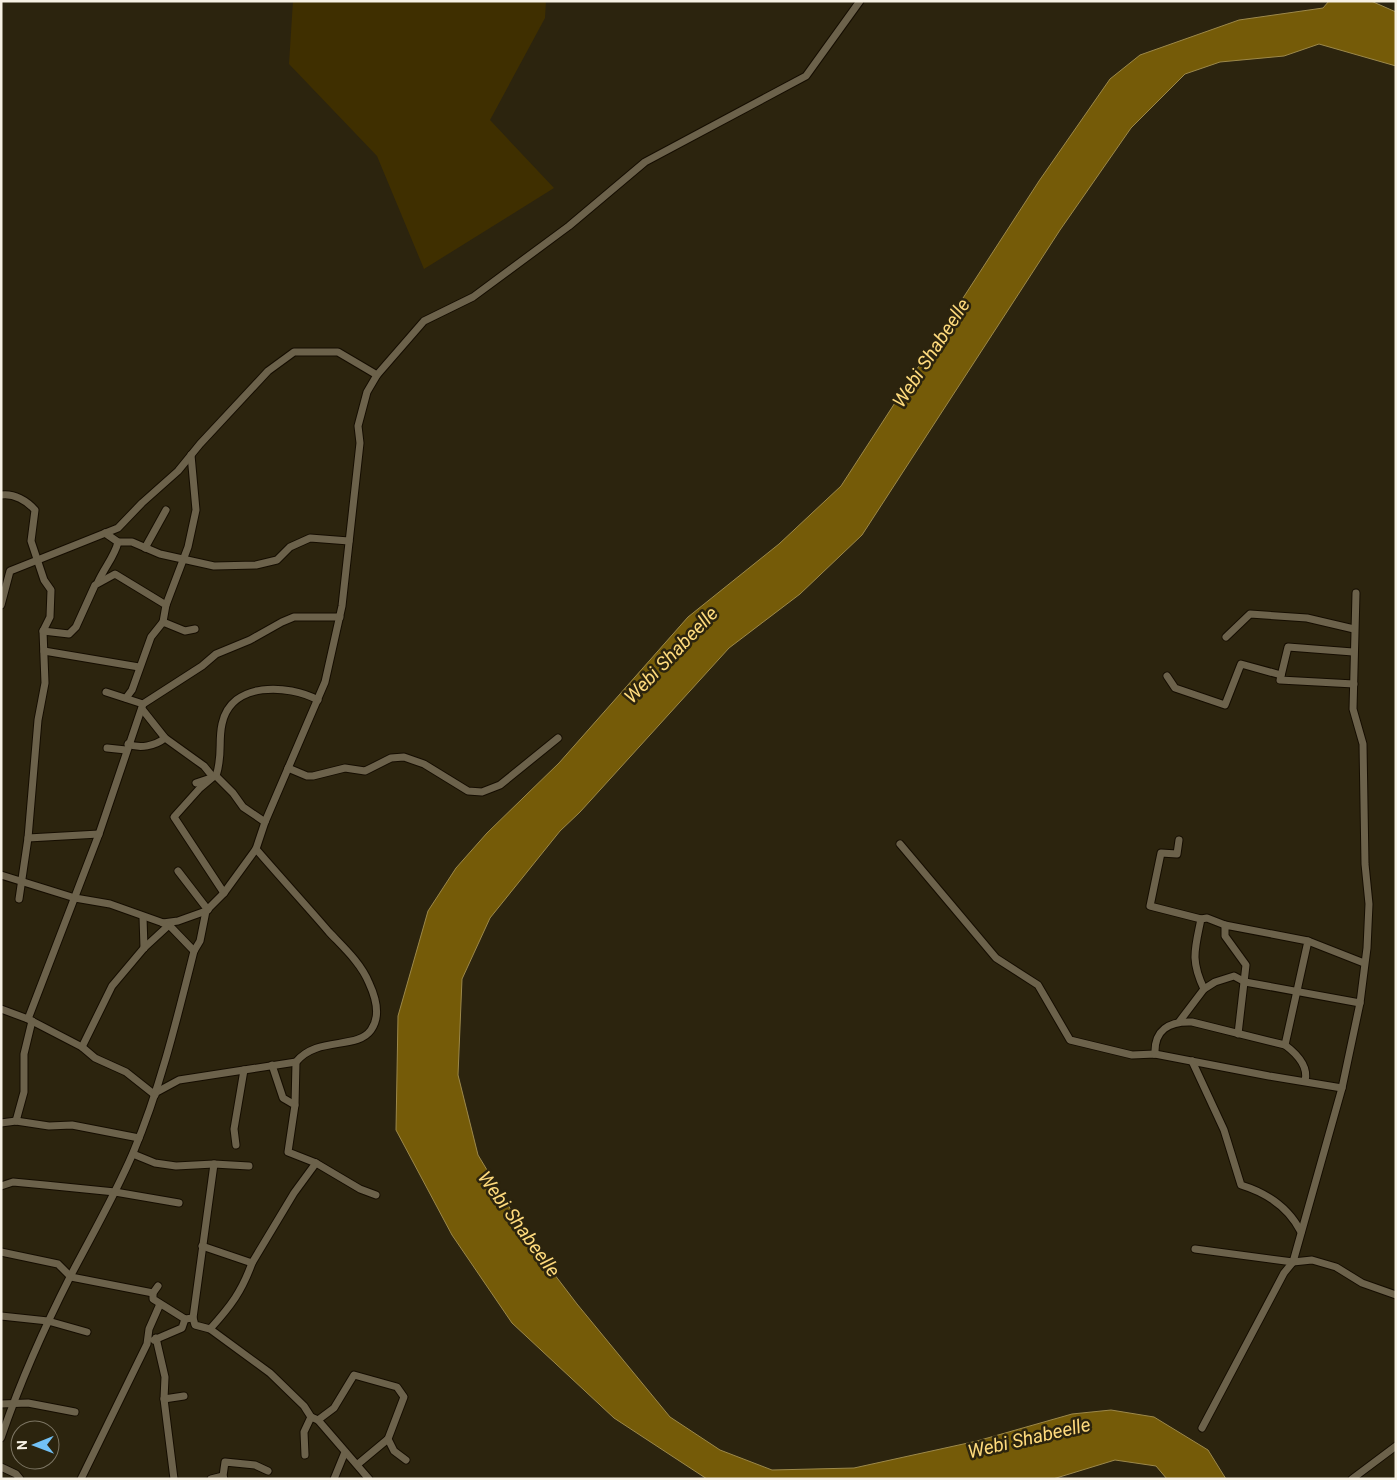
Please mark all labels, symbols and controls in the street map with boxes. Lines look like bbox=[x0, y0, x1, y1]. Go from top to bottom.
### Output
water label: Webi Shabeelle bbox=[887, 294, 975, 412]
water label: Webi Shabeelle bbox=[619, 602, 723, 708]
water label: Webi Shabeelle bbox=[473, 1167, 565, 1282]
water label: Webi Shabeelle bbox=[965, 1413, 1093, 1463]
north arrow bbox=[10, 1420, 60, 1470]
text: N bbox=[14, 1440, 30, 1450]

